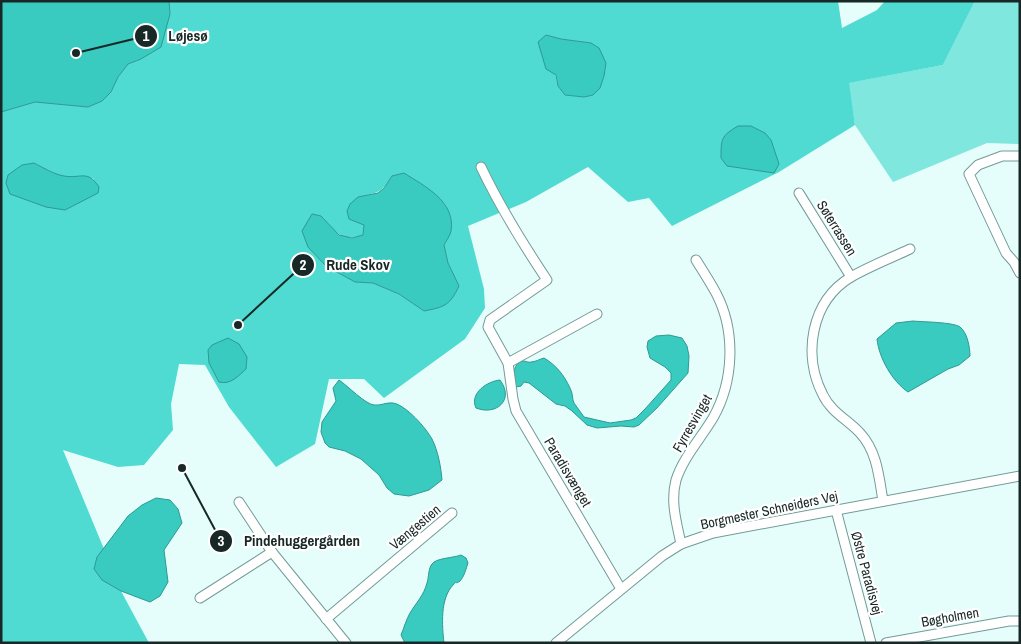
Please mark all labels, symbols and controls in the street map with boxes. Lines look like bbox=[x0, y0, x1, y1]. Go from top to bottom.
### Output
callout: Løjesø bbox=[133, 21, 218, 51]
text: 1 bbox=[143, 25, 150, 46]
text: Løjesø bbox=[168, 25, 208, 46]
street label: Søterrassen bbox=[813, 197, 861, 259]
callout: Rude Skov bbox=[291, 250, 399, 280]
text: 2 bbox=[300, 254, 307, 275]
text: Rude Skov bbox=[326, 254, 390, 275]
street label: Fyrresvinget bbox=[668, 391, 716, 455]
street label: Paradisvænget bbox=[540, 434, 596, 510]
street label: Borgmester Schneiders Vej bbox=[699, 487, 839, 533]
street label: Vængestien bbox=[386, 500, 444, 554]
callout: Pindehuggergården bbox=[208, 526, 370, 556]
street label: Østre Paradisvej bbox=[847, 529, 887, 617]
text: 3 bbox=[218, 530, 225, 551]
text: Pindehuggergården bbox=[244, 530, 360, 551]
street label: Bøgholmen bbox=[920, 603, 980, 631]

